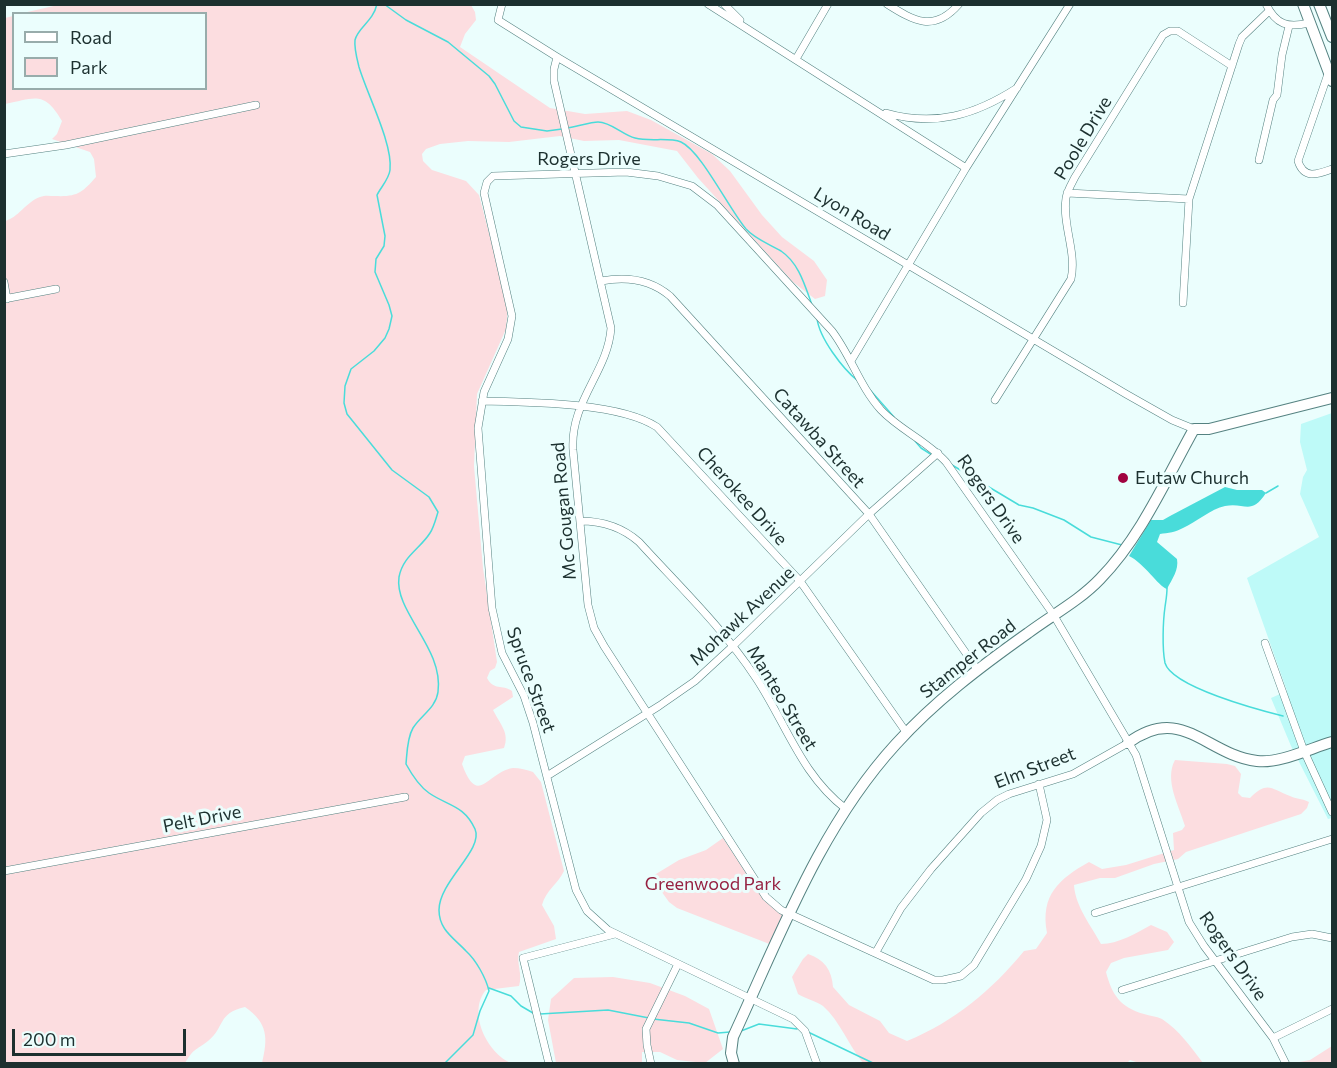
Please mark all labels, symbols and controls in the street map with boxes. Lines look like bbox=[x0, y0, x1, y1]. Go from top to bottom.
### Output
legend bbox=[12, 12, 207, 90]
text: Road bbox=[70, 26, 112, 48]
text: Park bbox=[70, 56, 108, 78]
street label: Poole Drive bbox=[1050, 92, 1116, 184]
street label: Rogers Drive bbox=[537, 148, 641, 170]
street label: Lyon Road bbox=[810, 183, 894, 245]
street label: Catawba Street bbox=[768, 384, 870, 492]
street label: Mc Gougan Road bbox=[547, 441, 581, 581]
street label: Cherokee Drive bbox=[692, 442, 792, 550]
street label: Rogers Drive bbox=[953, 450, 1029, 548]
place label: Eutaw Church bbox=[1135, 467, 1249, 489]
marker: Eutaw Church bbox=[1116, 471, 1130, 485]
street label: Mohawk Avenue bbox=[685, 562, 799, 670]
street label: Stamper Road bbox=[916, 615, 1020, 703]
street label: Spruce Street bbox=[502, 624, 560, 736]
street label: Manteo Street bbox=[742, 642, 822, 754]
street label: Elm Street bbox=[991, 743, 1079, 793]
street label: Pelt Drive bbox=[161, 801, 243, 837]
park label: Greenwood Park bbox=[645, 873, 781, 895]
street label: Rogers Drive bbox=[1195, 907, 1271, 1005]
scale bar bbox=[15, 1017, 189, 1055]
text: 200 m bbox=[23, 1028, 76, 1050]

